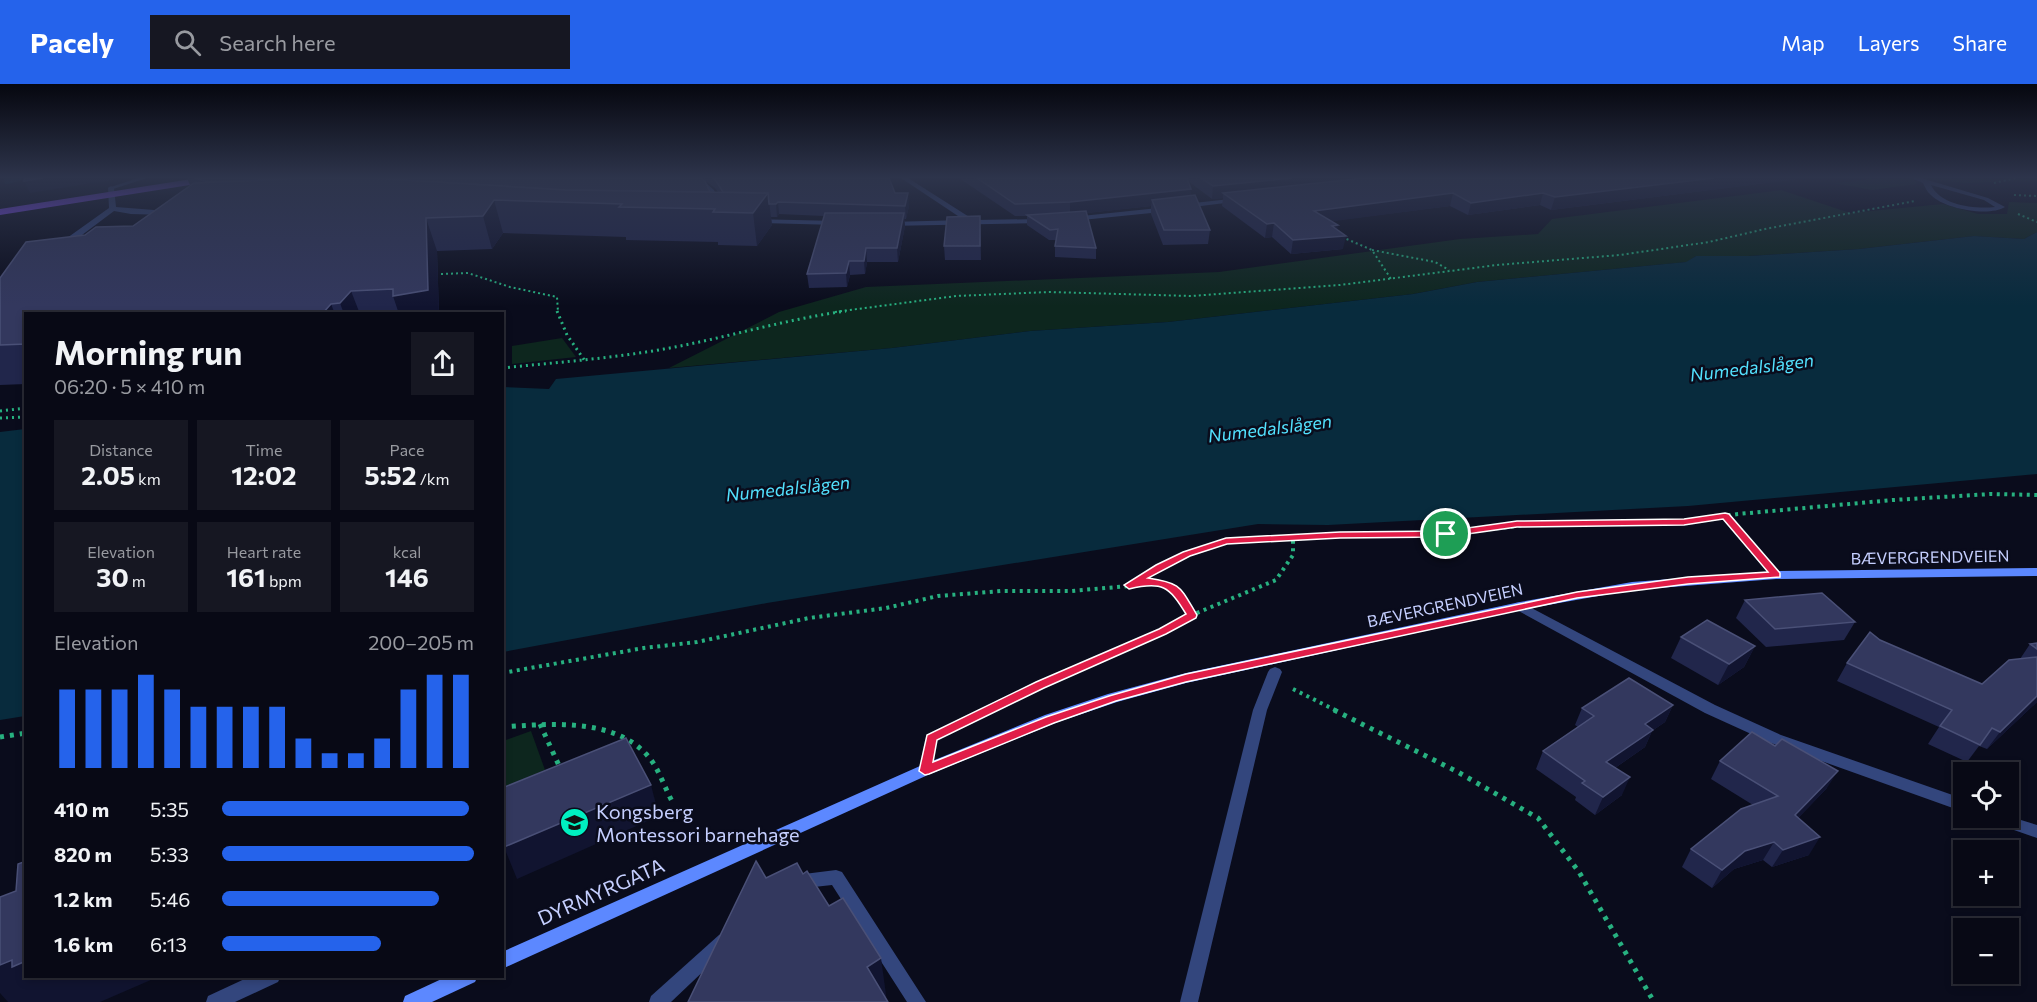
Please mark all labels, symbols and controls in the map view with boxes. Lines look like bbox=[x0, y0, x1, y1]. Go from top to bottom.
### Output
search box bbox=[150, 15, 570, 69]
text: Pacely bbox=[30, 25, 114, 59]
icon: search bbox=[171, 26, 204, 59]
text: Search here bbox=[219, 29, 336, 56]
text: Map bbox=[1781, 30, 1825, 55]
text: Layers bbox=[1858, 30, 1920, 55]
text: Share bbox=[1953, 30, 2007, 55]
text: Morning run bbox=[54, 331, 242, 372]
button: share bbox=[411, 332, 474, 395]
water label: Numedalslågen bbox=[1689, 348, 1815, 386]
text: 06:20 · 5 × 410 m bbox=[54, 374, 205, 398]
water label: Numedalslågen bbox=[1207, 409, 1333, 447]
text: Distance bbox=[89, 440, 153, 459]
text: Time bbox=[246, 440, 282, 459]
text: Pace bbox=[390, 440, 424, 459]
text: 2.05 bbox=[81, 459, 135, 490]
text: 12:02 bbox=[231, 459, 297, 490]
text: 5:52 bbox=[365, 459, 417, 490]
text: km bbox=[135, 469, 161, 488]
text: /km bbox=[417, 469, 449, 488]
water label: Numedalslågen bbox=[725, 471, 851, 505]
pin bbox=[1420, 508, 1471, 559]
icon: arrive bbox=[1429, 517, 1462, 550]
text: Elevation bbox=[87, 542, 155, 561]
text: Heart rate bbox=[227, 542, 301, 561]
text: kcal bbox=[393, 542, 421, 561]
street label: BÆVERGRENDVEIEN bbox=[1850, 546, 2010, 567]
text: 30 bbox=[96, 561, 129, 592]
text: 161 bbox=[226, 561, 266, 592]
text: 146 bbox=[385, 561, 429, 592]
text: m bbox=[129, 571, 146, 590]
text: bpm bbox=[266, 571, 302, 590]
street label: BÆVERGRENDVEIEN bbox=[1365, 579, 1525, 630]
text: Elevation bbox=[54, 630, 139, 654]
text: 200–205 m bbox=[368, 630, 474, 654]
map controls bbox=[1953, 762, 2019, 984]
button: locate bbox=[1953, 762, 2019, 828]
text: 410 m bbox=[54, 797, 109, 821]
text: 5:35 bbox=[150, 797, 189, 821]
place label: Kongsberg Montessori barnehage bbox=[596, 799, 800, 846]
school or university icon: Kongsberg Montessori barnehage bbox=[559, 807, 591, 839]
button: + bbox=[1953, 840, 2019, 906]
text: 820 m bbox=[54, 842, 112, 866]
text: 5:33 bbox=[150, 842, 189, 866]
street label: DYRMYRGATA bbox=[534, 852, 668, 930]
text: 1.2 km bbox=[54, 887, 112, 911]
text: 5:46 bbox=[150, 887, 190, 911]
button: − bbox=[1953, 918, 2019, 984]
text: 1.6 km bbox=[54, 932, 113, 956]
text: 6:13 bbox=[150, 932, 187, 956]

